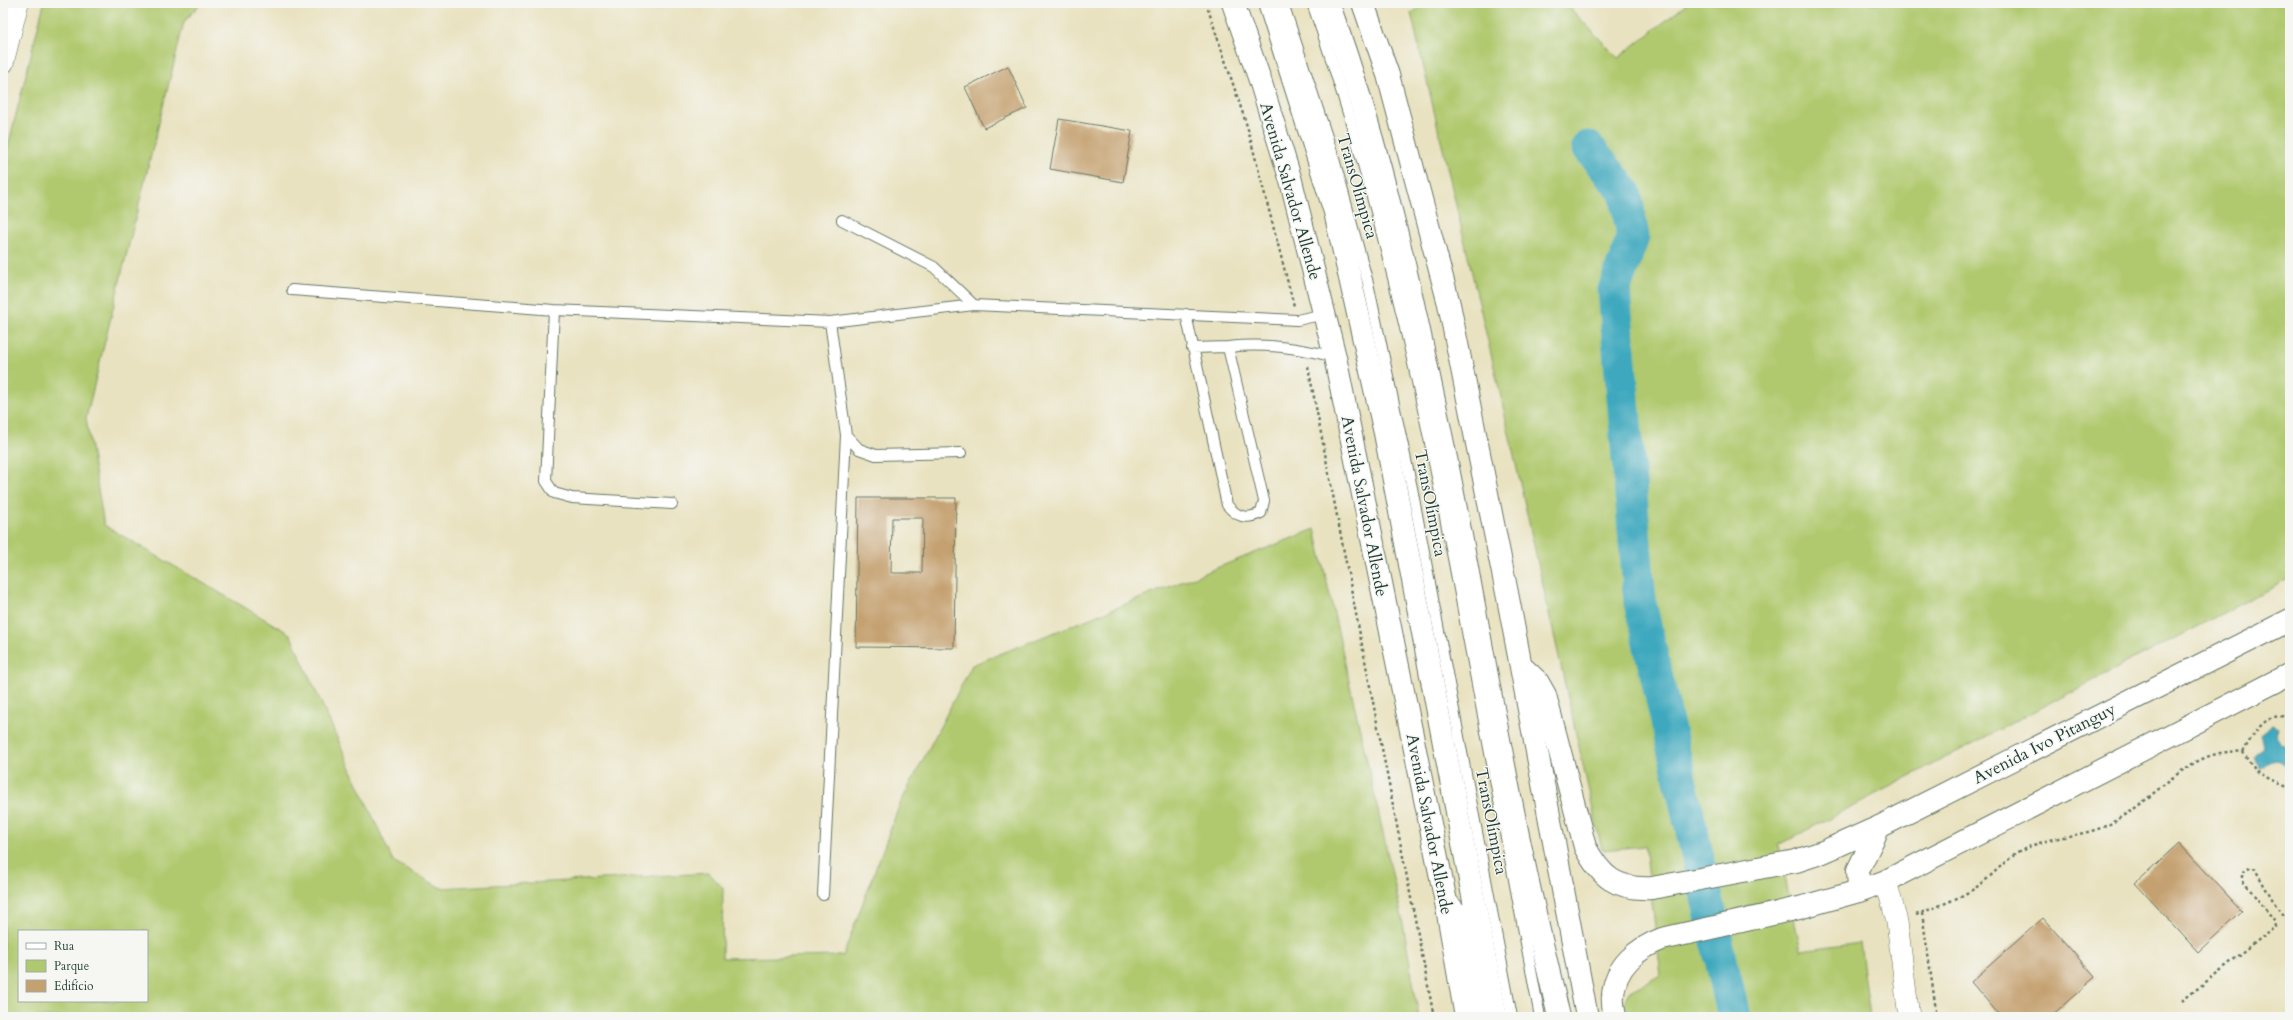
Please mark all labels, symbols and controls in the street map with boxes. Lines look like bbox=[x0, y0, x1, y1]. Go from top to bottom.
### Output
street label: Avenida Salvador Allende bbox=[1254, 100, 1327, 283]
street label: TransOlímpica bbox=[1332, 131, 1384, 242]
street label: Avenida Salvador Allende bbox=[1336, 414, 1393, 599]
street label: TransOlímpica bbox=[1409, 448, 1452, 559]
street label: Avenida Ivo Pitanguy bbox=[1969, 698, 2119, 789]
street label: Avenida Salvador Allende bbox=[1401, 732, 1458, 917]
street label: TransOlímpica bbox=[1470, 766, 1513, 877]
legend bbox=[18, 930, 148, 1002]
text: Rua bbox=[54, 938, 75, 954]
text: Parque bbox=[54, 958, 89, 974]
text: Edifício bbox=[54, 978, 94, 994]

